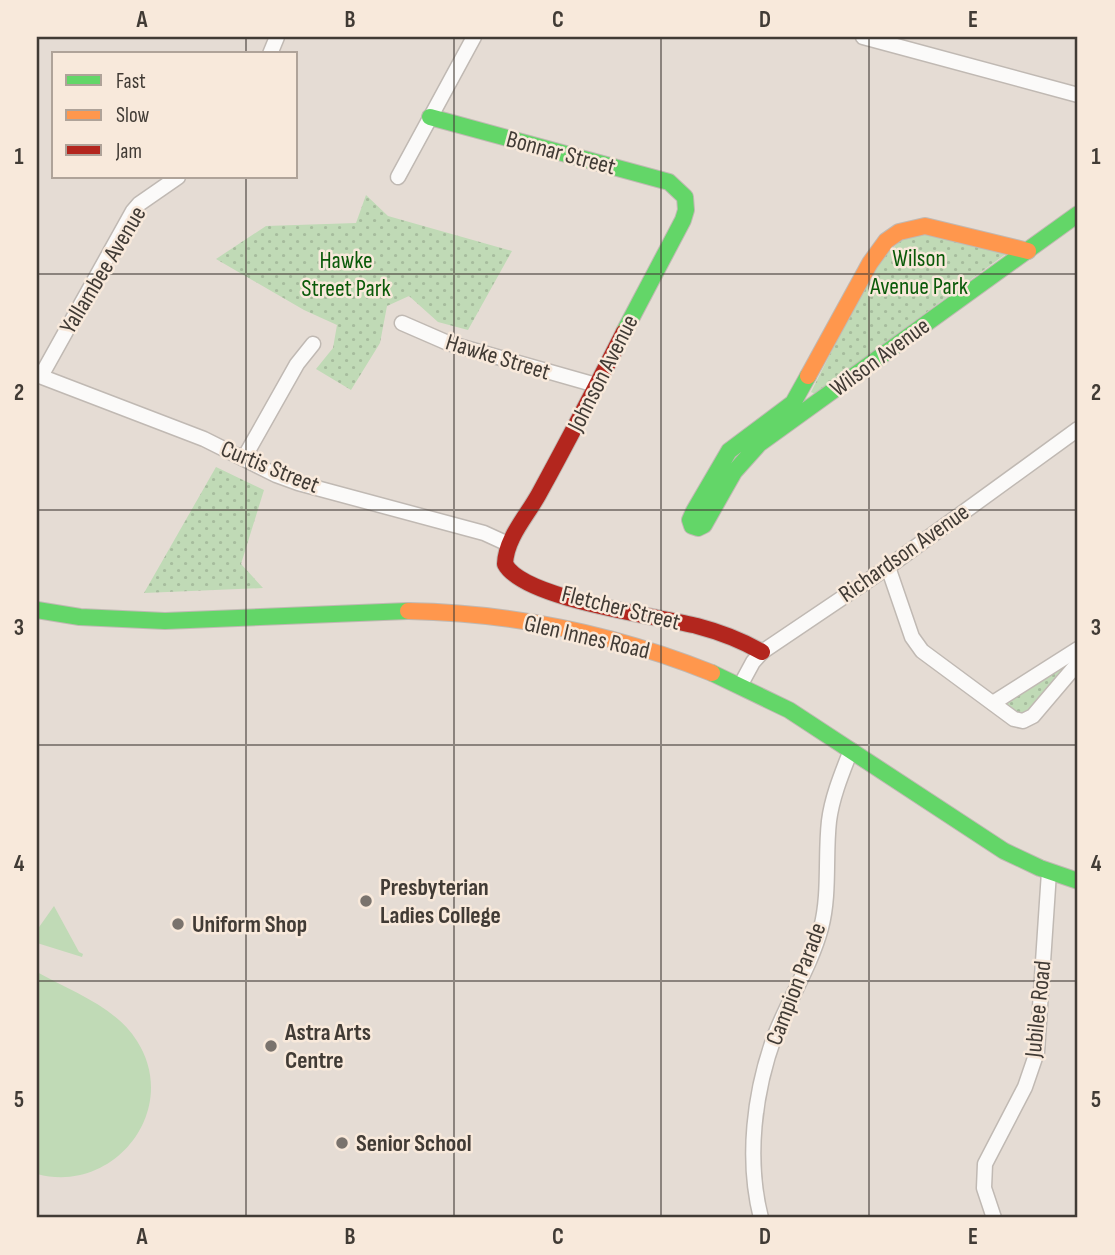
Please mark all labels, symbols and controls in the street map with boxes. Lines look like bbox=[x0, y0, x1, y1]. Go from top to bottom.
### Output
text: A bbox=[136, 6, 149, 34]
text: B bbox=[345, 6, 356, 34]
text: C bbox=[552, 6, 564, 34]
text: D bbox=[759, 6, 771, 34]
text: E bbox=[968, 6, 978, 34]
legend bbox=[52, 52, 298, 178]
text: Fast bbox=[116, 69, 146, 94]
text: Slow bbox=[116, 103, 150, 128]
street label: Bonnar Street bbox=[503, 125, 619, 181]
text: Jam bbox=[115, 139, 142, 164]
text: 1 bbox=[14, 143, 24, 171]
text: 1 bbox=[1091, 143, 1101, 171]
street label: Yallambee Avenue bbox=[54, 201, 152, 339]
park label: Wilson Avenue Park bbox=[869, 244, 968, 301]
park label: Hawke Street Park bbox=[301, 246, 391, 303]
street label: Johnson Avenue bbox=[561, 310, 645, 437]
street label: Wilson Avenue bbox=[825, 311, 935, 403]
street label: Hawke Street bbox=[442, 327, 554, 387]
text: 2 bbox=[14, 379, 24, 407]
text: 2 bbox=[1091, 379, 1101, 407]
street label: Curtis Street bbox=[217, 434, 323, 500]
street label: Richardson Avenue bbox=[833, 497, 975, 609]
street label: Fletcher Street bbox=[559, 579, 683, 637]
street label: Glen Innes Road bbox=[522, 609, 652, 665]
text: 3 bbox=[14, 614, 24, 642]
text: 3 bbox=[1091, 614, 1101, 642]
text: 4 bbox=[14, 850, 25, 878]
text: 4 bbox=[1091, 850, 1102, 878]
place label: Presbyterian Ladies College bbox=[380, 873, 501, 930]
marker: Presbyterian Ladies College bbox=[358, 893, 374, 909]
place label: Uniform Shop bbox=[192, 910, 307, 939]
marker: Uniform Shop bbox=[170, 916, 186, 932]
street label: Campion Parade bbox=[759, 919, 833, 1049]
street label: Jubilee Road bbox=[1018, 959, 1057, 1060]
place label: Astra Arts Centre bbox=[284, 1018, 371, 1075]
marker: Astra Arts Centre bbox=[263, 1038, 279, 1054]
text: 5 bbox=[14, 1086, 24, 1114]
text: 5 bbox=[1091, 1086, 1101, 1114]
place label: Senior School bbox=[356, 1129, 472, 1158]
marker: Senior School bbox=[334, 1135, 350, 1151]
text: A bbox=[136, 1223, 149, 1251]
text: B bbox=[345, 1223, 356, 1251]
text: C bbox=[552, 1223, 564, 1251]
text: D bbox=[759, 1223, 771, 1251]
text: E bbox=[968, 1223, 978, 1251]

